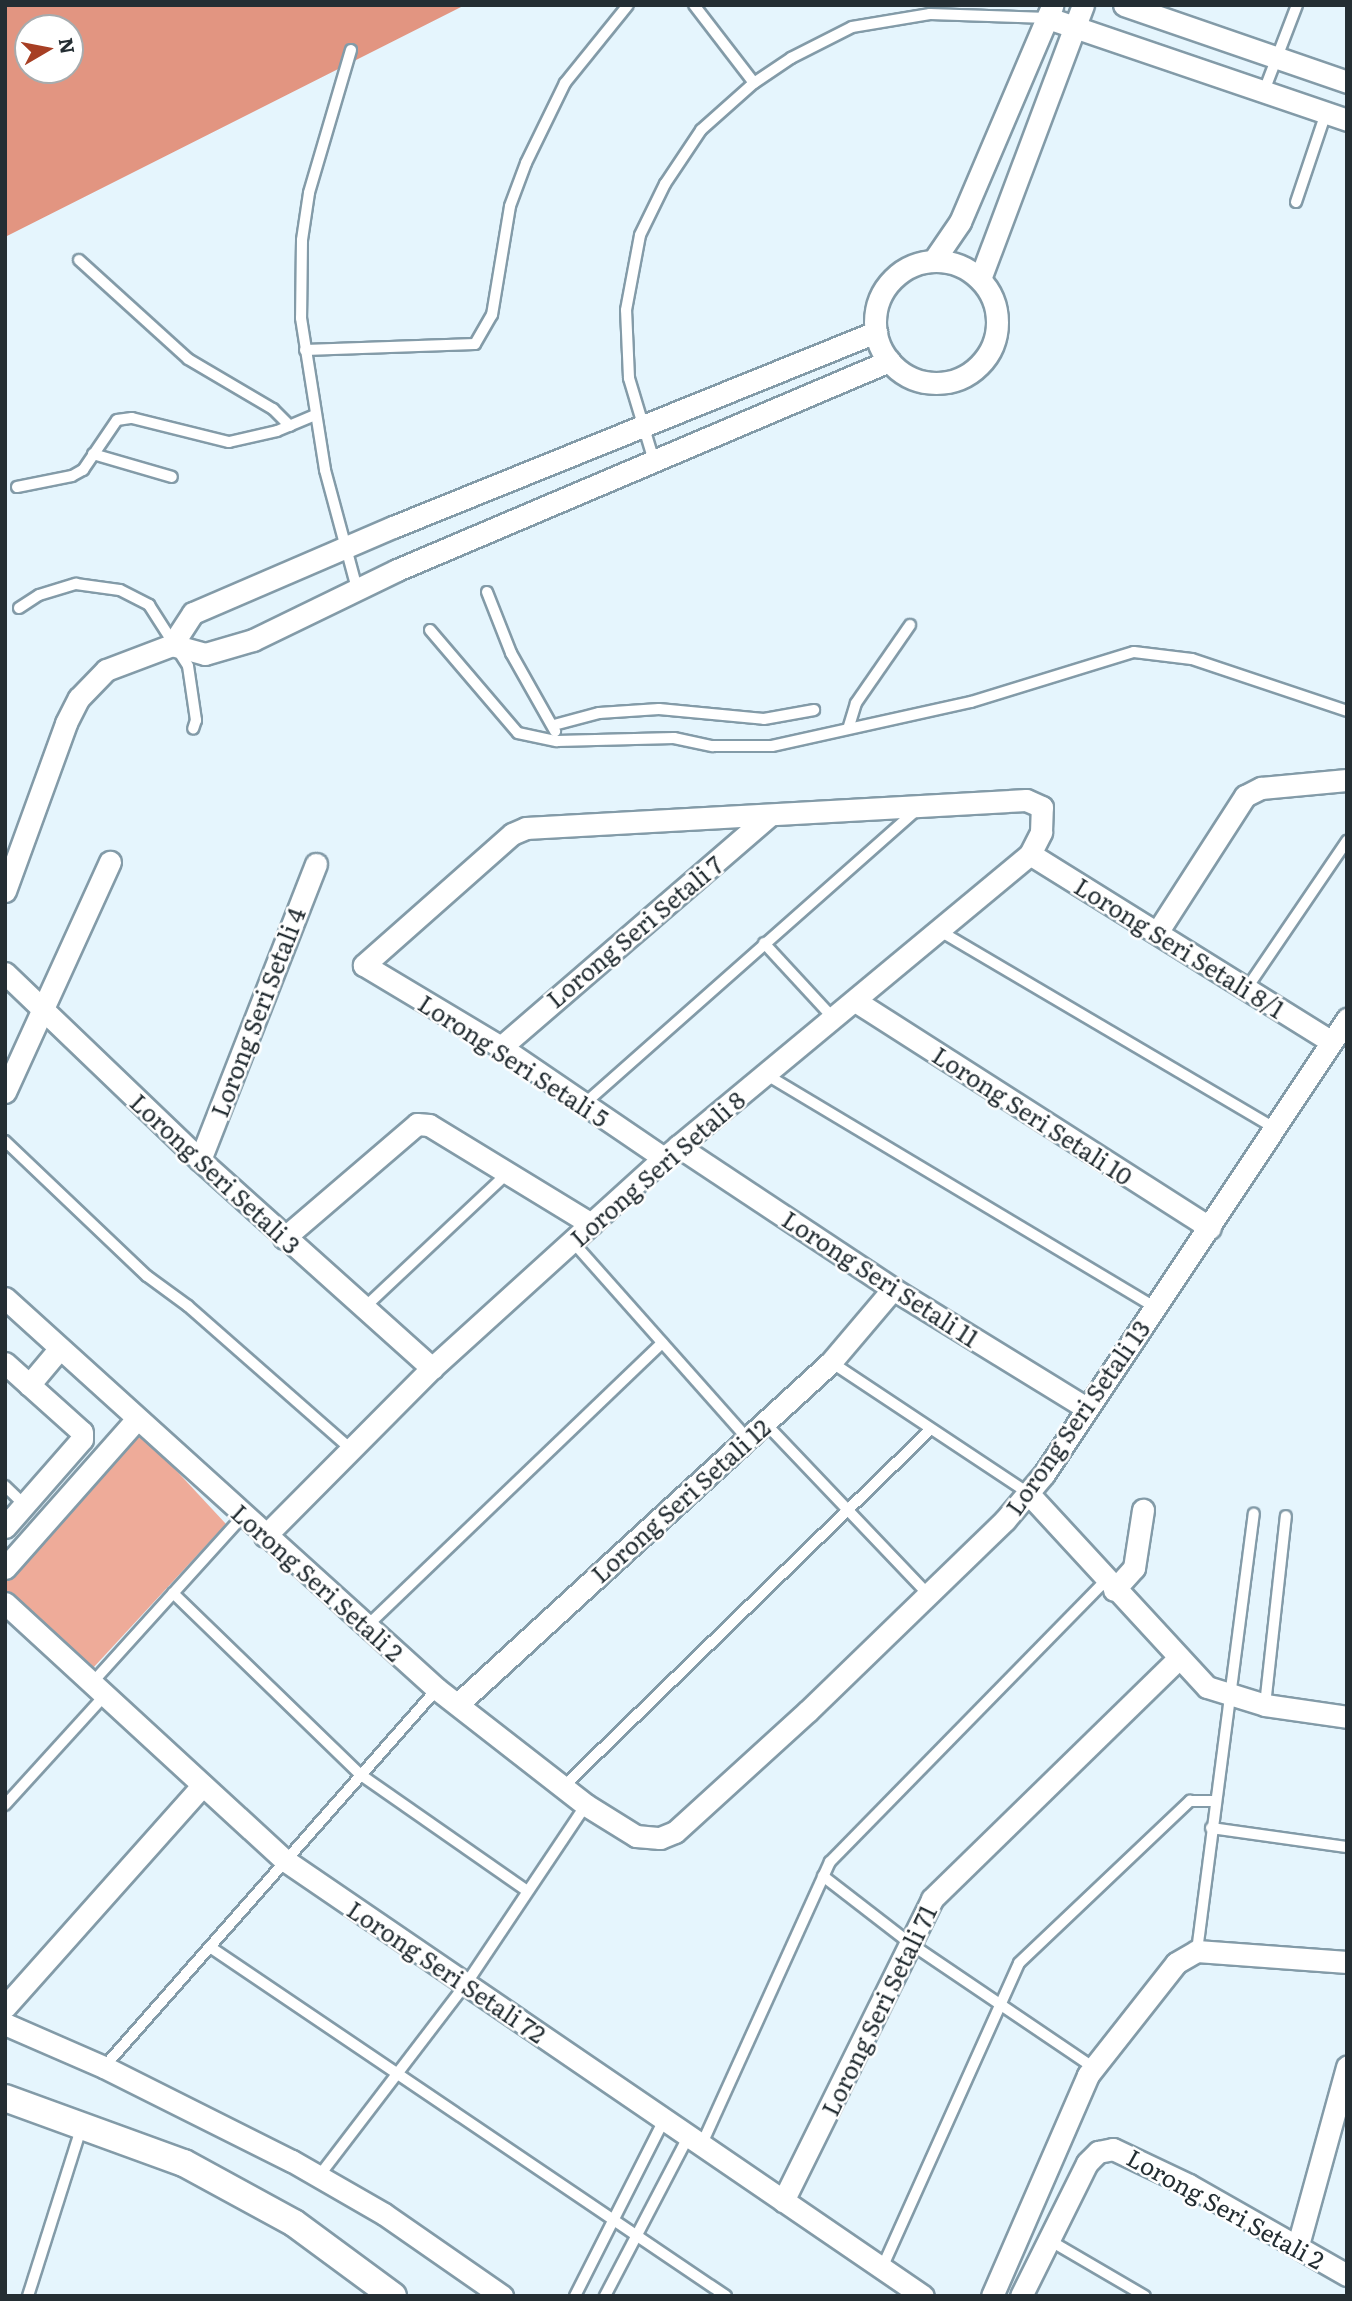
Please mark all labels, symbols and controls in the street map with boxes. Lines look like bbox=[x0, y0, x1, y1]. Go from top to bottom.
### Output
north arrow bbox=[14, 14, 84, 84]
text: N bbox=[53, 35, 83, 56]
street label: Lorong Seri Setali 7 bbox=[540, 849, 728, 1013]
street label: Lorong Seri Setali 8/1 bbox=[1070, 871, 1290, 1023]
street label: Lorong Seri Setali 4 bbox=[204, 903, 310, 1121]
street label: Lorong Seri Setali 5 bbox=[414, 988, 614, 1132]
street label: Lorong Seri Setali 10 bbox=[928, 1040, 1138, 1190]
street label: Lorong Seri Setali 8 bbox=[564, 1084, 750, 1252]
street label: Lorong Seri Setali 3 bbox=[125, 1087, 307, 1259]
street label: Lorong Seri Setali 11 bbox=[778, 1204, 984, 1352]
street label: Lorong Seri Setali 13 bbox=[999, 1314, 1155, 1520]
street label: Lorong Seri Setali 12 bbox=[585, 1412, 775, 1588]
street label: Lorong Seri Setali 2 bbox=[226, 1497, 410, 1667]
street label: Lorong Seri Setali 72 bbox=[342, 1894, 552, 2048]
street label: Lorong Seri Setali 71 bbox=[815, 1900, 941, 2120]
street label: Lorong Seri Setali 2 bbox=[1123, 2142, 1329, 2274]

